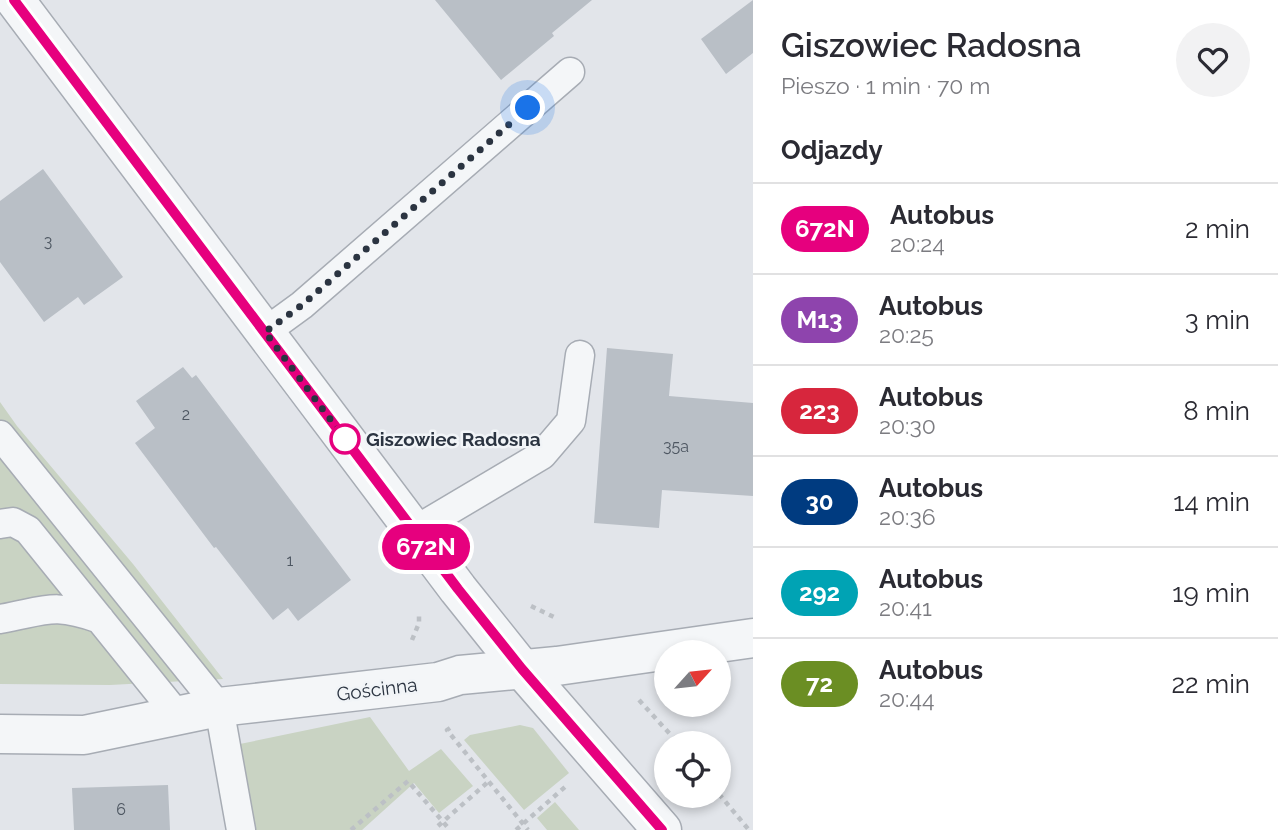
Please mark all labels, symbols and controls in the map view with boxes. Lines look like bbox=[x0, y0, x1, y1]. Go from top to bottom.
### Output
button: heart bbox=[1176, 23, 1250, 97]
text: Giszowiec Radosna bbox=[781, 26, 1081, 65]
text: Pieszo · 1 min · 70 m bbox=[781, 72, 990, 99]
your location bbox=[510, 90, 545, 125]
text: Odjazdy bbox=[781, 135, 883, 165]
text: Autobus bbox=[890, 200, 994, 230]
text: 672N bbox=[795, 214, 855, 243]
text: 2 min bbox=[1185, 214, 1250, 244]
text: 20:24 bbox=[890, 230, 945, 257]
house number: 3 bbox=[44, 232, 52, 251]
text: Autobus bbox=[879, 291, 983, 321]
text: M13 bbox=[796, 305, 843, 334]
text: 3 min bbox=[1185, 305, 1250, 335]
text: 20:25 bbox=[879, 321, 934, 348]
text: Autobus bbox=[879, 382, 983, 412]
text: 223 bbox=[799, 396, 840, 425]
text: 8 min bbox=[1183, 396, 1250, 426]
house number: 2 bbox=[182, 405, 190, 424]
text: 20:30 bbox=[879, 412, 936, 439]
marker: Giszowiec Radosna bbox=[330, 424, 360, 454]
place label: Giszowiec Radosna bbox=[366, 428, 541, 450]
house number: 35a bbox=[663, 437, 689, 456]
text: Autobus bbox=[879, 473, 983, 503]
text: 30 bbox=[805, 487, 834, 516]
text: 14 min bbox=[1173, 487, 1250, 517]
text: 20:36 bbox=[879, 503, 936, 530]
line badge: 672N bbox=[377, 524, 475, 570]
text: 672N bbox=[396, 532, 456, 561]
house number: 1 bbox=[287, 551, 294, 570]
text: Autobus bbox=[879, 564, 983, 594]
text: 292 bbox=[799, 578, 840, 607]
text: 19 min bbox=[1172, 578, 1250, 608]
text: 20:41 bbox=[879, 594, 932, 621]
north arrow bbox=[654, 640, 732, 718]
map controls bbox=[654, 640, 731, 808]
text: Autobus bbox=[879, 655, 983, 685]
text: 72 bbox=[806, 669, 833, 698]
text: 22 min bbox=[1172, 669, 1250, 699]
street label: Gościnna bbox=[335, 673, 419, 705]
text: 20:44 bbox=[879, 685, 935, 712]
button: locate bbox=[654, 731, 731, 808]
house number: 6 bbox=[116, 800, 126, 819]

